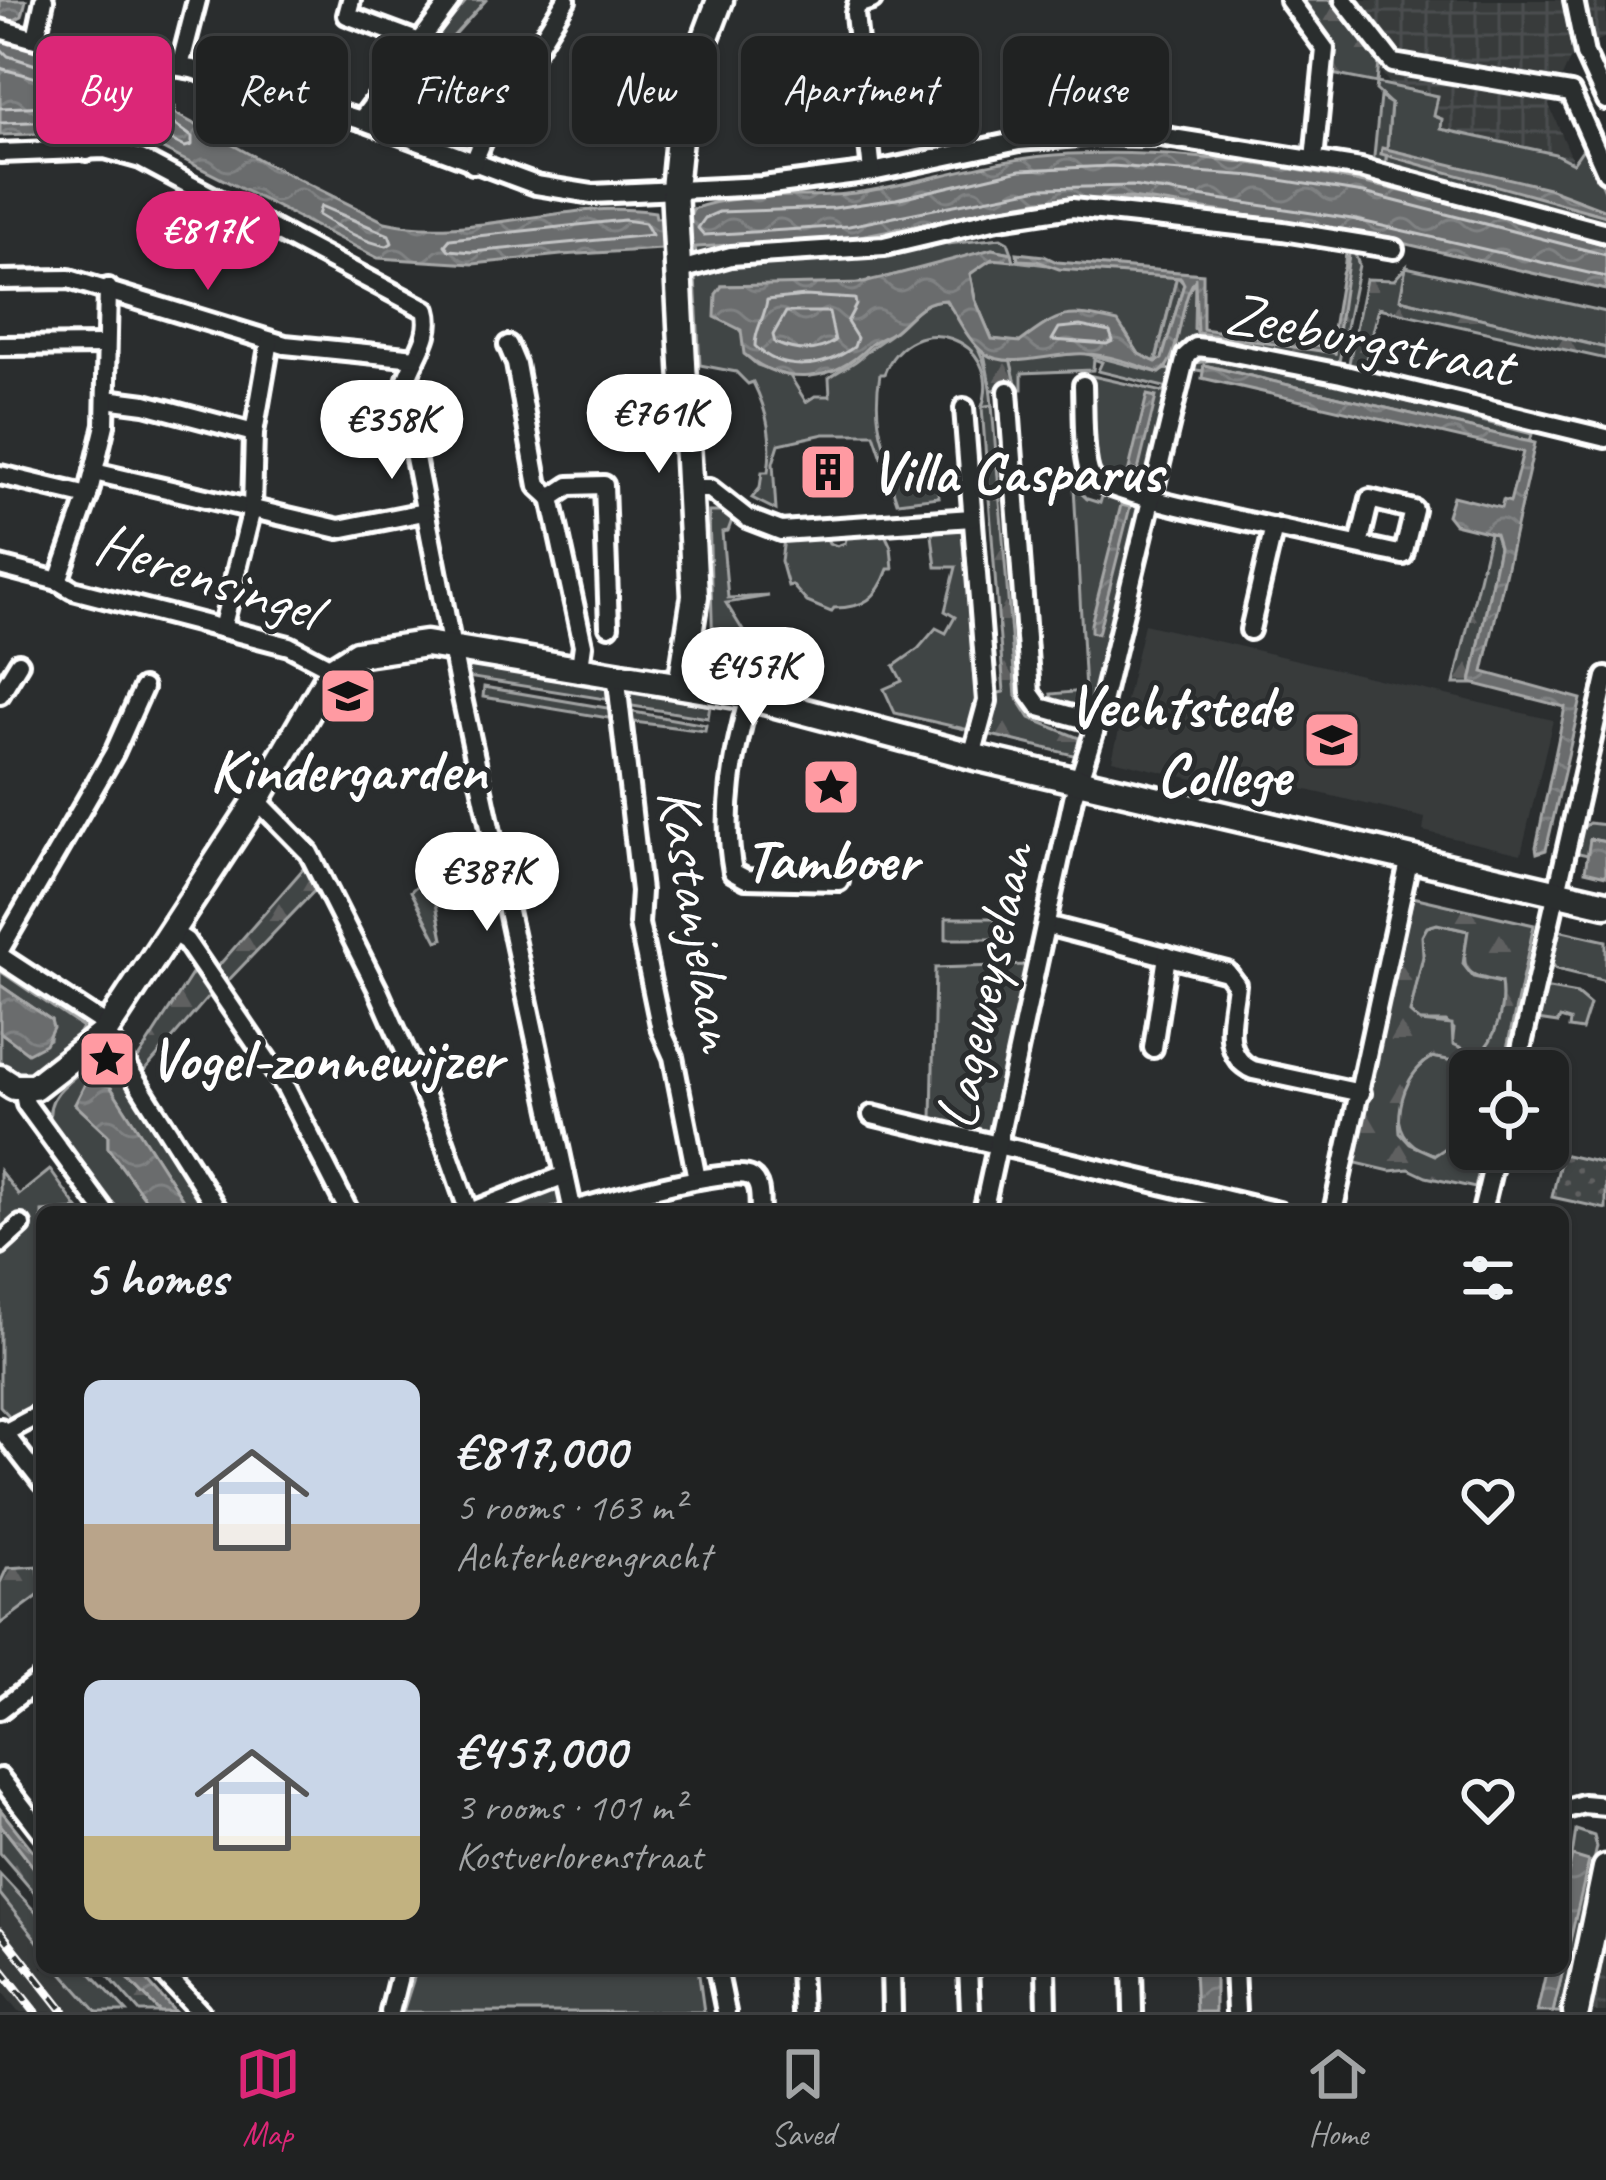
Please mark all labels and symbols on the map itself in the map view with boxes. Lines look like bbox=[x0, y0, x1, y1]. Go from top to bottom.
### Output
pin: €817K bbox=[124, 191, 292, 293]
street label: Zeeburgstraat bbox=[1220, 274, 1525, 405]
pin: €761K bbox=[575, 374, 743, 476]
pin: €358K bbox=[308, 380, 476, 482]
place label: Villa Casparus bbox=[870, 434, 1167, 510]
building icon: Villa Casparus bbox=[797, 441, 859, 503]
street label: Herensingel bbox=[86, 504, 339, 651]
pin: €457K bbox=[669, 627, 837, 729]
school or university icon: Kindergarden bbox=[317, 665, 379, 727]
place label: Vechtstede College bbox=[1068, 668, 1294, 813]
school or university icon: Vechtstede College bbox=[1301, 709, 1363, 771]
place label: Kindergarden bbox=[210, 732, 489, 808]
place icon: Tamboer bbox=[800, 756, 862, 818]
street label: Kastanjelaan bbox=[641, 783, 758, 1058]
place label: Tamboer bbox=[745, 822, 924, 898]
pin: €387K bbox=[403, 832, 571, 934]
street label: Lageweyselaan bbox=[917, 834, 1052, 1135]
place label: Vogel-zonnewijzer bbox=[149, 1021, 509, 1097]
place icon: Vogel-zonnewijzer bbox=[76, 1028, 138, 1090]

